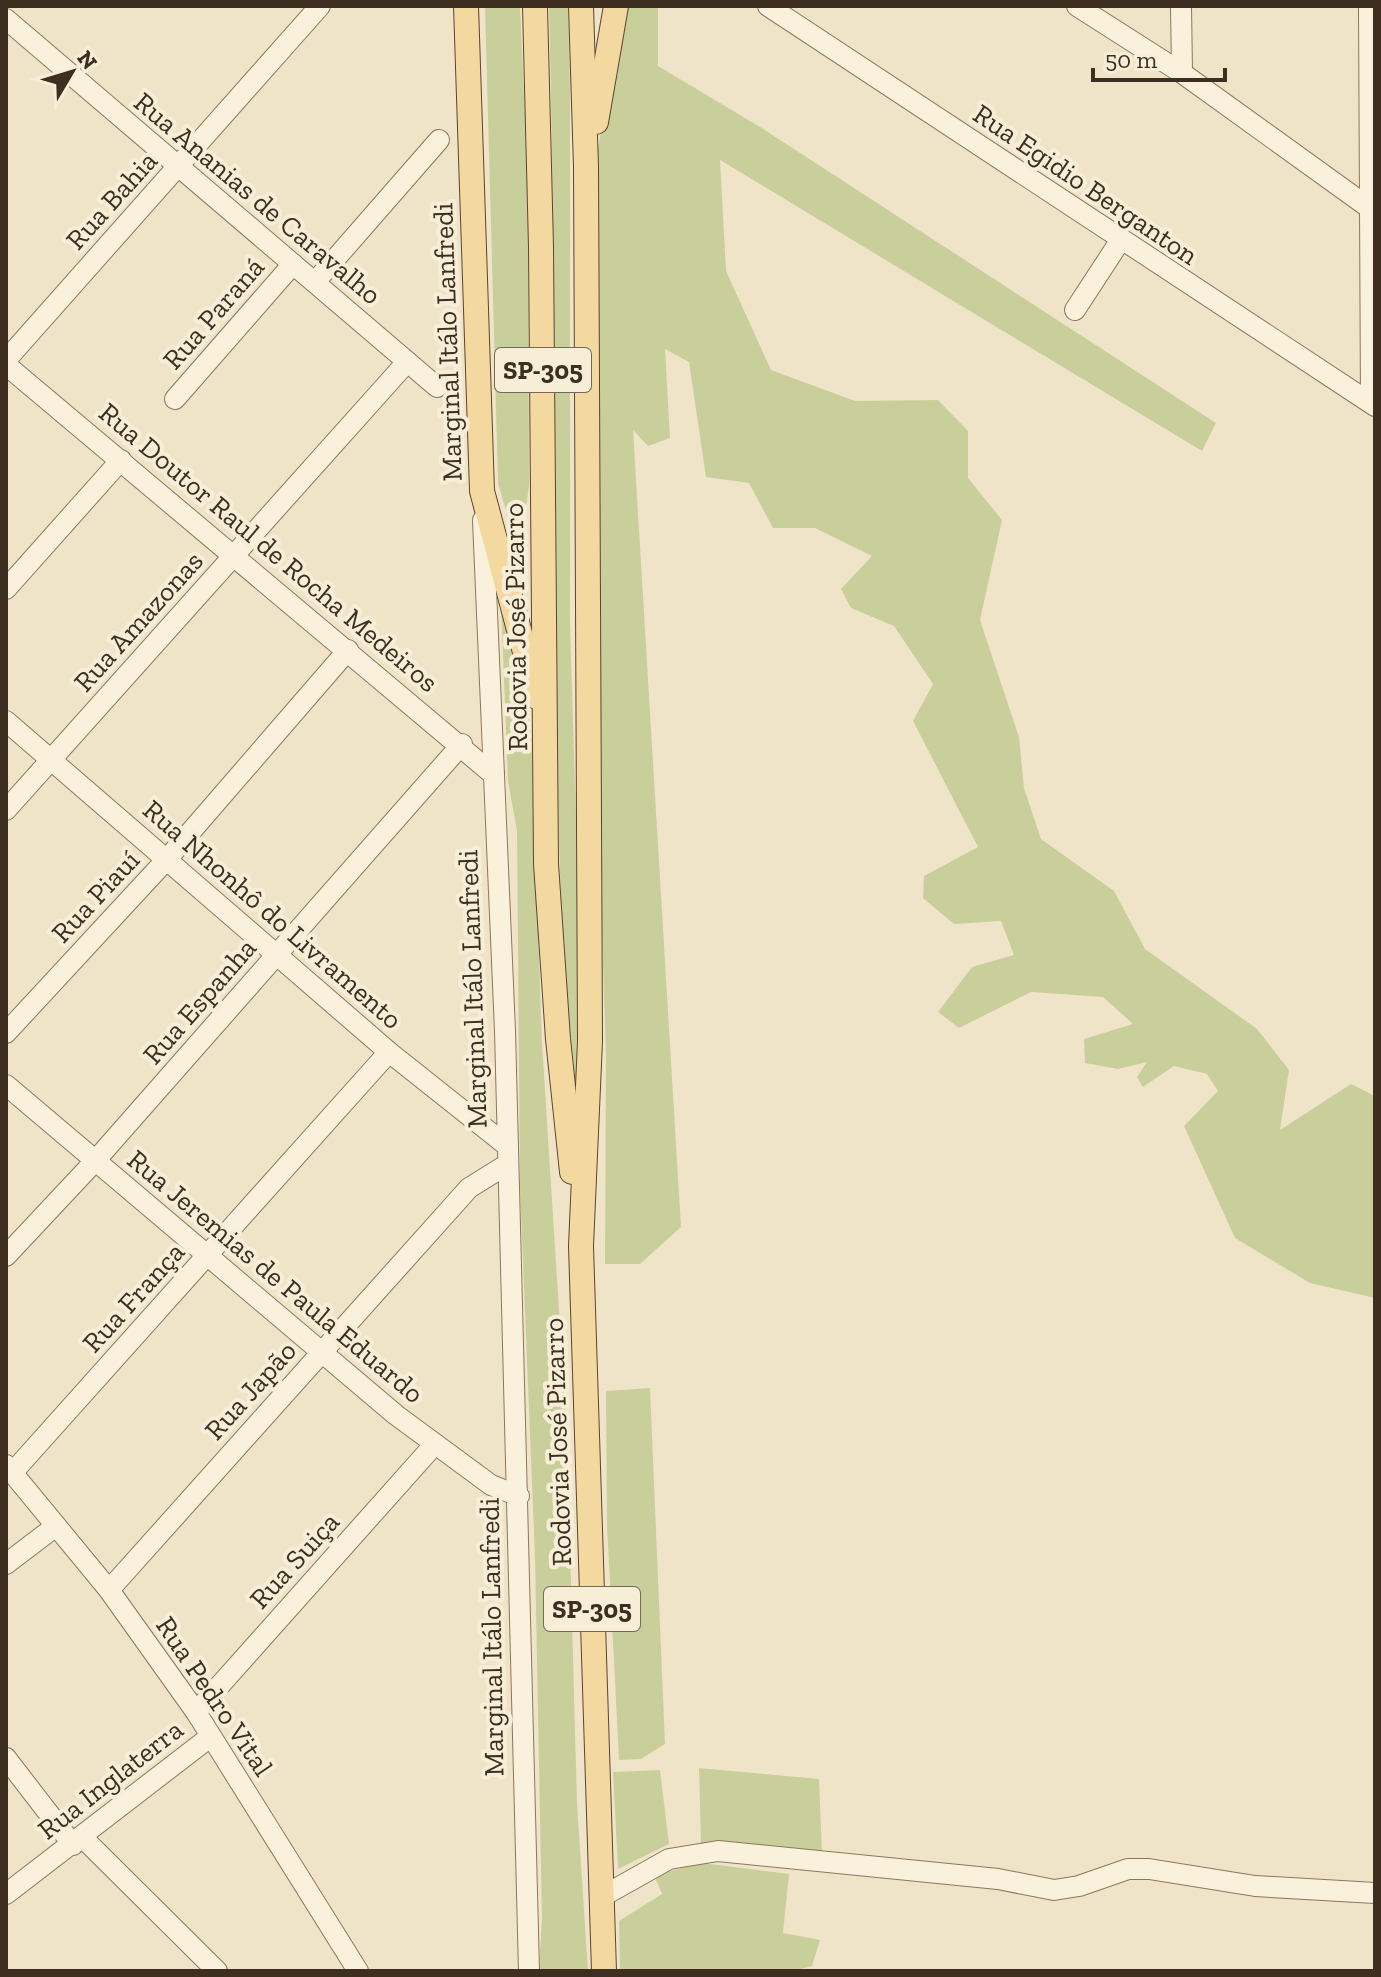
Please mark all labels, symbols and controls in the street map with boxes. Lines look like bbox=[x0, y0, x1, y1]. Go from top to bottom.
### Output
north arrow bbox=[32, 32, 112, 112]
scale bar bbox=[1093, 32, 1225, 82]
text: N bbox=[72, 45, 103, 75]
text: 50 m bbox=[1105, 45, 1158, 74]
street label: Rua Ananias de Caravalho bbox=[127, 85, 388, 311]
street label: Rua Egidio Berganton bbox=[967, 97, 1204, 272]
street label: Rua Bahia bbox=[59, 144, 164, 256]
street label: Marginal Itálo Lanfredi bbox=[426, 202, 469, 482]
street label: Rua Paraná bbox=[156, 250, 271, 376]
road number: SP-305 bbox=[495, 348, 591, 392]
street label: Rua Doutor Raul de Rocha Medeiros bbox=[93, 396, 445, 699]
street label: Rodovia José Pizarro bbox=[497, 502, 534, 752]
street label: Rua Amazonas bbox=[67, 545, 210, 698]
street label: Rua Nhonhô do Livramento bbox=[136, 793, 409, 1036]
street label: Rua Piauí bbox=[44, 843, 146, 949]
street label: Marginal Itálo Lanfredi bbox=[451, 849, 494, 1129]
street label: Rua Espanha bbox=[136, 931, 263, 1071]
street label: Rua Jeremias de Paula Eduardo bbox=[121, 1143, 431, 1410]
street label: Rua França bbox=[76, 1235, 192, 1359]
street label: Rodovia José Pizarro bbox=[537, 1317, 578, 1567]
street label: Rua Japão bbox=[198, 1334, 303, 1446]
street label: Marginal Itálo Lanfredi bbox=[473, 1497, 510, 1777]
street label: Rua Suiça bbox=[243, 1505, 346, 1615]
road number: SP-305 bbox=[544, 1587, 640, 1631]
street label: Rua Pedro Vital bbox=[149, 1610, 280, 1782]
street label: Rua Inglaterra bbox=[31, 1712, 190, 1846]

